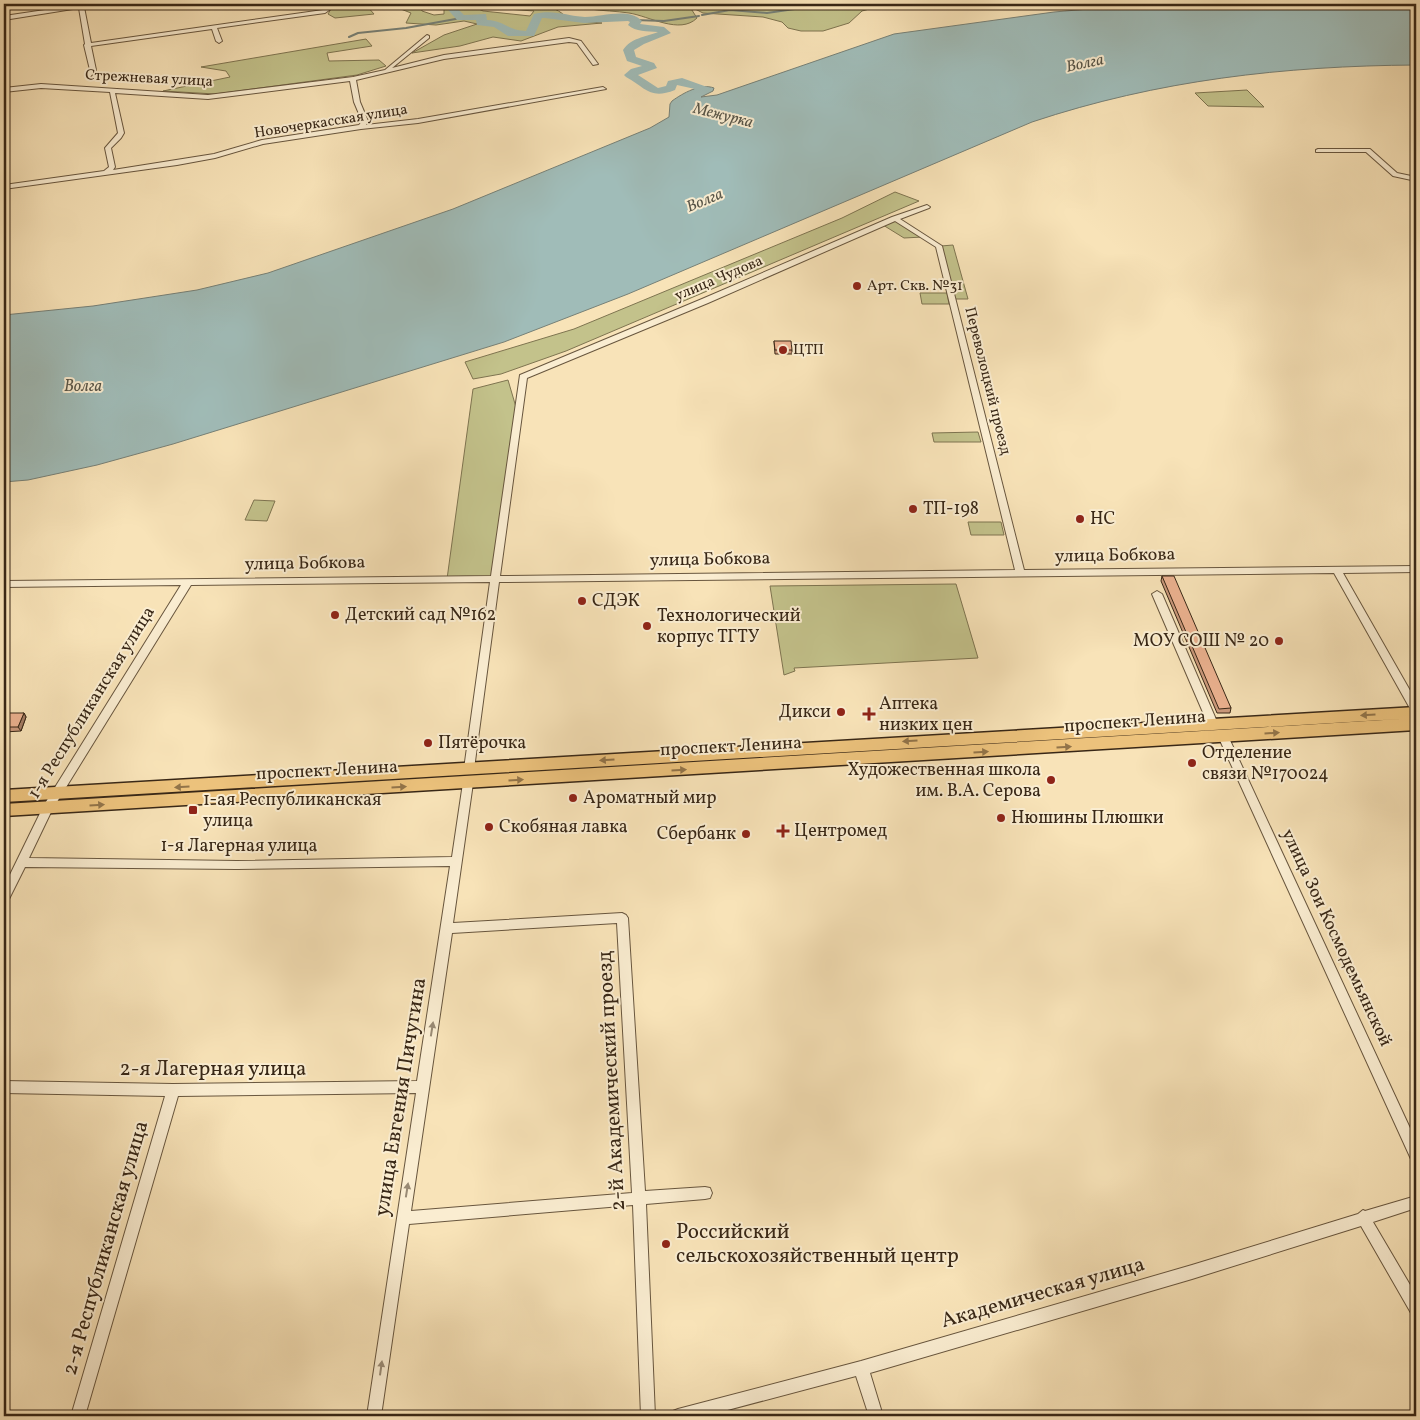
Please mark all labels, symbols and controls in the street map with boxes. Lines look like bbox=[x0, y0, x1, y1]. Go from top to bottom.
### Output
water label: Волга bbox=[1064, 49, 1106, 79]
street label: Стрежневая улица bbox=[85, 65, 213, 93]
water label: Межурка bbox=[690, 98, 756, 134]
street label: Новочеркасская улица bbox=[253, 99, 409, 145]
water label: Волга bbox=[683, 183, 727, 219]
street label: улица Чудова bbox=[672, 251, 766, 307]
place label: Арт. Скв. №31 bbox=[867, 276, 963, 297]
marker: Арт. Скв. №31 bbox=[851, 280, 863, 292]
street label: Переволоцкий проезд bbox=[958, 305, 1016, 458]
place label: ЦТП bbox=[793, 340, 824, 361]
marker: ЦТП bbox=[777, 344, 789, 356]
water label: Волга bbox=[64, 376, 102, 398]
place label: ТП-198 bbox=[923, 497, 979, 522]
marker: ТП-198 bbox=[907, 503, 919, 515]
place label: НС bbox=[1090, 507, 1115, 532]
marker: НС bbox=[1074, 513, 1086, 525]
street label: улица Бобкова bbox=[1054, 542, 1176, 570]
street label: улица Бобкова bbox=[649, 546, 771, 574]
street label: улица Бобкова bbox=[244, 550, 366, 578]
place label: СДЭК bbox=[592, 589, 640, 614]
marker: СДЭК bbox=[576, 595, 588, 607]
street label: 1-я Республиканская улица bbox=[22, 602, 162, 804]
place label: Детский сад №162 bbox=[345, 603, 496, 628]
place label: Технологический корпус ТГТУ bbox=[657, 604, 801, 650]
marker: Детский сад №162 bbox=[329, 609, 341, 621]
marker: Технологический корпус ТГТУ bbox=[641, 620, 653, 632]
place label: МОУ СОШ № 20 bbox=[1133, 629, 1269, 654]
marker: МОУ СОШ № 20 bbox=[1273, 635, 1285, 647]
place label: Аптека низких цен bbox=[879, 692, 973, 738]
place label: Дикси bbox=[779, 700, 831, 725]
street label: проспект Ленина bbox=[1063, 705, 1207, 739]
marker: Дикси bbox=[835, 706, 847, 718]
marker: Аптека низких цен bbox=[863, 708, 875, 720]
one-way arrow bbox=[1359, 712, 1375, 720]
one-way arrow bbox=[1264, 728, 1280, 736]
place label: Пятёрочка bbox=[438, 731, 526, 756]
street label: проспект Ленина bbox=[659, 731, 803, 763]
marker: Пятёрочка bbox=[422, 737, 434, 749]
one-way arrow bbox=[902, 738, 918, 746]
place label: Отделение связи №170024 bbox=[1202, 741, 1329, 787]
one-way arrow bbox=[1057, 742, 1073, 750]
one-way arrow bbox=[973, 747, 989, 755]
street label: проспект Ленина bbox=[255, 755, 399, 787]
one-way arrow bbox=[599, 757, 615, 765]
marker: Отделение связи №170024 bbox=[1186, 757, 1198, 769]
place label: Художественная школа им. В.А. Серова bbox=[848, 758, 1041, 804]
one-way arrow bbox=[671, 766, 687, 774]
marker: Художественная школа им. В.А. Серова bbox=[1045, 774, 1057, 786]
one-way arrow bbox=[509, 776, 525, 784]
one-way arrow bbox=[391, 782, 407, 790]
one-way arrow bbox=[174, 783, 190, 791]
place label: Ароматный мир bbox=[583, 786, 717, 811]
place label: 1-ая Республиканская улица bbox=[203, 788, 381, 834]
marker: Ароматный мир bbox=[567, 792, 579, 804]
one-way arrow bbox=[89, 800, 105, 808]
marker: 1-ая Республиканская улица bbox=[187, 804, 199, 816]
place label: Нюшины Плюшки bbox=[1011, 806, 1164, 831]
marker: Нюшины Плюшки bbox=[995, 812, 1007, 824]
place label: Скобяная лавка bbox=[499, 815, 628, 840]
place label: Центромед bbox=[794, 819, 887, 844]
marker: Скобяная лавка bbox=[483, 821, 495, 833]
place label: Сбербанк bbox=[657, 822, 736, 847]
marker: Центромед bbox=[776, 824, 790, 838]
street label: улица Зои Космодемьянской bbox=[1274, 825, 1398, 1051]
marker: Сбербанк bbox=[740, 828, 752, 840]
street label: 1-я Лагерная улица bbox=[160, 834, 318, 859]
street label: 2-й Академический проезд bbox=[591, 950, 633, 1212]
street label: улица Евгения Пичугина bbox=[368, 975, 434, 1219]
one-way arrow bbox=[428, 1021, 436, 1037]
street label: 2-я Лагерная улица bbox=[119, 1055, 307, 1084]
street label: 2-я Республиканская улица bbox=[56, 1117, 156, 1379]
one-way arrow bbox=[403, 1182, 411, 1198]
place label: Российский сельскохозяйственный центр bbox=[676, 1218, 959, 1271]
marker: Российский сельскохозяйственный центр bbox=[660, 1238, 672, 1250]
street label: Академическая улица bbox=[938, 1250, 1148, 1336]
one-way arrow bbox=[377, 1360, 385, 1376]

